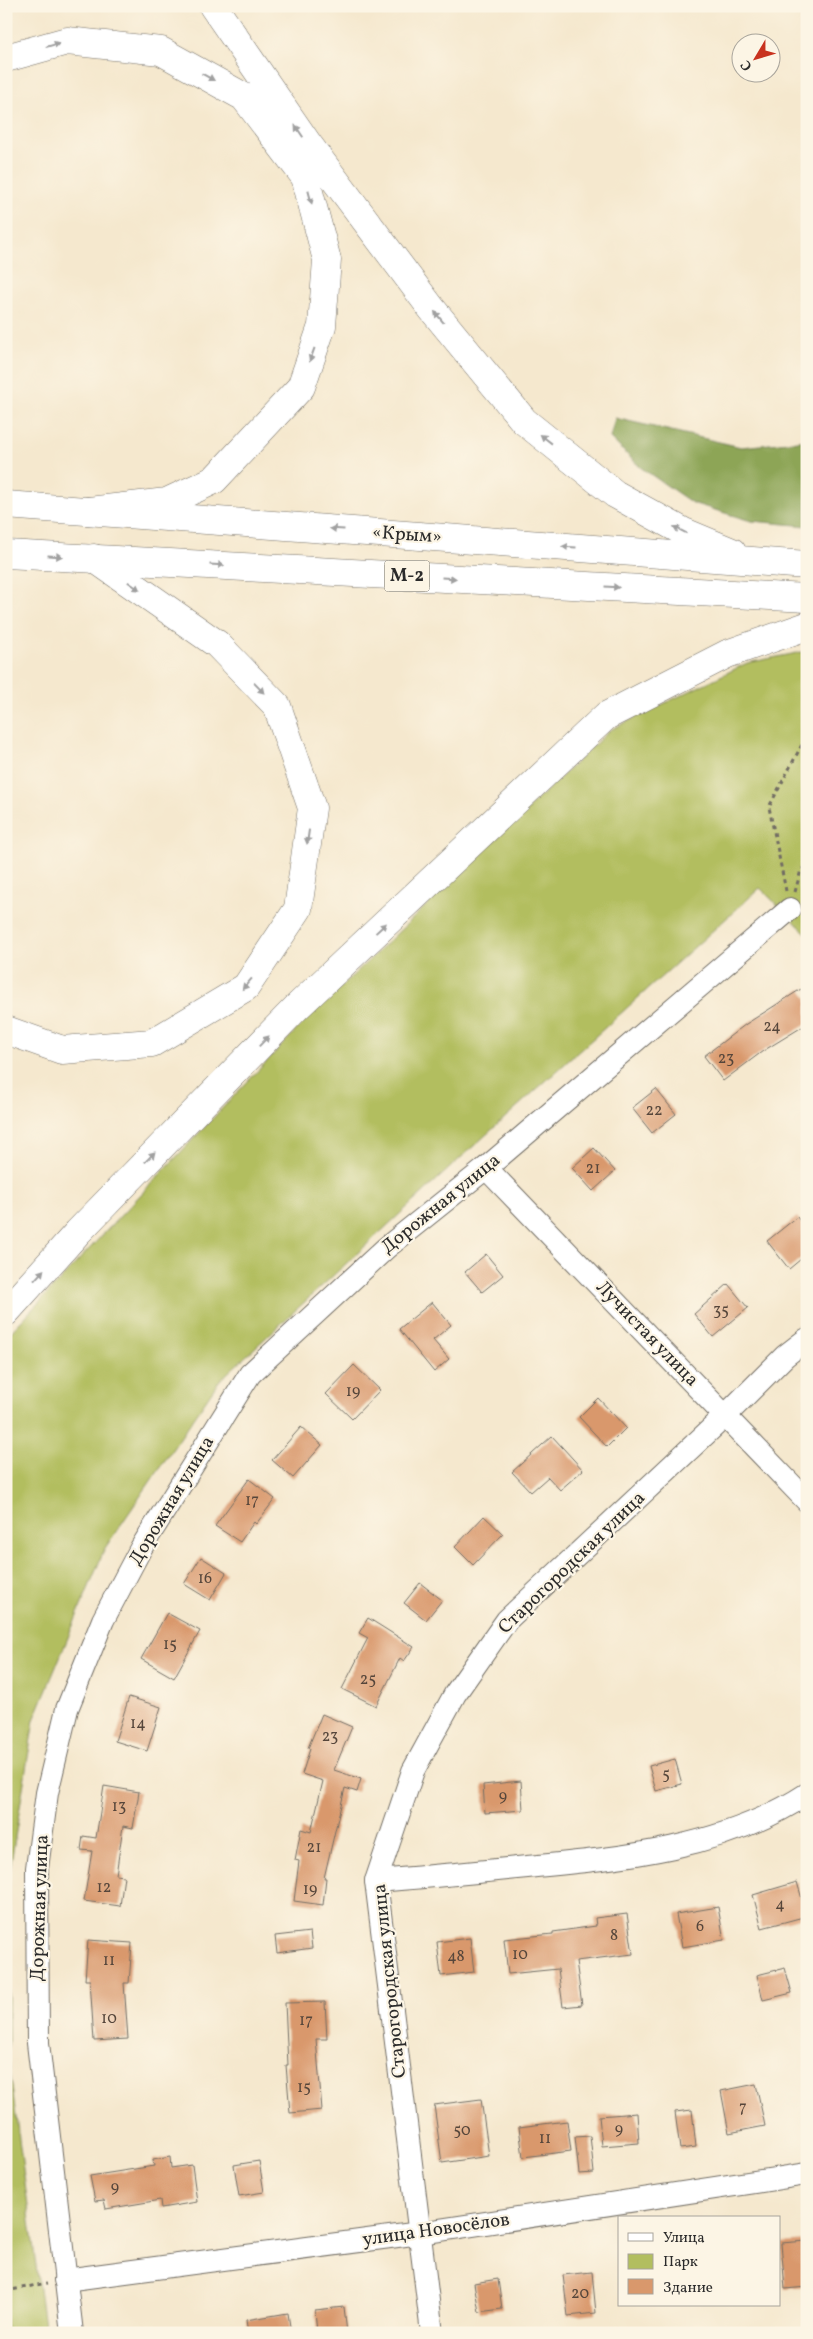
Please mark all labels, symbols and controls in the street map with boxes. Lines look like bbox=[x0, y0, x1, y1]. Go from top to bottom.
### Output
north arrow bbox=[730, 32, 780, 82]
one-way arrow bbox=[46, 40, 61, 48]
text: С bbox=[737, 56, 757, 74]
one-way arrow bbox=[201, 72, 214, 81]
one-way arrow bbox=[294, 125, 304, 138]
one-way arrow bbox=[306, 189, 314, 204]
one-way arrow bbox=[433, 311, 444, 324]
one-way arrow bbox=[308, 348, 316, 363]
one-way arrow bbox=[539, 433, 552, 444]
street label: «Крым» bbox=[371, 520, 443, 550]
one-way arrow bbox=[329, 525, 345, 533]
one-way arrow bbox=[672, 526, 687, 534]
one-way arrow bbox=[561, 543, 577, 551]
one-way arrow bbox=[47, 553, 63, 561]
road number: М-2 bbox=[384, 560, 430, 592]
one-way arrow bbox=[209, 562, 225, 570]
one-way arrow bbox=[442, 575, 458, 583]
one-way arrow bbox=[127, 581, 141, 591]
one-way arrow bbox=[604, 584, 620, 592]
one-way arrow bbox=[253, 682, 265, 694]
one-way arrow bbox=[304, 830, 312, 846]
one-way arrow bbox=[374, 922, 386, 934]
one-way arrow bbox=[242, 977, 253, 990]
house number: 24 bbox=[763, 1016, 781, 1038]
one-way arrow bbox=[258, 1035, 270, 1047]
house number: 23 bbox=[718, 1048, 734, 1070]
house number: 22 bbox=[645, 1100, 663, 1122]
street label: Дорожная улица bbox=[376, 1148, 506, 1260]
one-way arrow bbox=[144, 1152, 156, 1164]
house number: 21 bbox=[586, 1158, 600, 1180]
one-way arrow bbox=[33, 1270, 45, 1282]
street label: Лучистая улица bbox=[590, 1275, 704, 1393]
house number: 35 bbox=[713, 1300, 729, 1322]
house number: 19 bbox=[346, 1381, 360, 1403]
street label: Дорожная улица bbox=[123, 1431, 221, 1571]
street label: Старогородская улица bbox=[493, 1486, 651, 1640]
house number: 17 bbox=[245, 1490, 259, 1512]
house number: 16 bbox=[198, 1568, 212, 1590]
house number: 15 bbox=[163, 1634, 177, 1656]
house number: 25 bbox=[360, 1669, 376, 1691]
house number: 14 bbox=[130, 1713, 146, 1735]
house number: 23 bbox=[322, 1726, 338, 1748]
house number: 5 bbox=[662, 1764, 670, 1786]
house number: 9 bbox=[499, 1786, 507, 1808]
house number: 13 bbox=[112, 1796, 126, 1818]
street label: Дорожная улица bbox=[24, 1834, 56, 1982]
house number: 21 bbox=[307, 1837, 321, 1859]
house number: 12 bbox=[97, 1877, 111, 1899]
house number: 19 bbox=[303, 1879, 317, 1901]
street label: Старогородская улица bbox=[367, 1883, 413, 2079]
house number: 4 bbox=[775, 1894, 785, 1916]
house number: 6 bbox=[696, 1916, 704, 1938]
house number: 8 bbox=[610, 1925, 618, 1947]
house number: 10 bbox=[512, 1944, 528, 1966]
house number: 48 bbox=[447, 1946, 465, 1968]
house number: 11 bbox=[103, 1950, 115, 1972]
house number: 10 bbox=[101, 2008, 117, 2030]
house number: 17 bbox=[299, 2010, 313, 2032]
house number: 15 bbox=[297, 2077, 311, 2099]
house number: 7 bbox=[739, 2097, 747, 2119]
house number: 9 bbox=[615, 2119, 623, 2141]
house number: 50 bbox=[454, 2120, 471, 2142]
house number: 11 bbox=[539, 2128, 551, 2150]
house number: 9 bbox=[111, 2177, 119, 2199]
street label: улица Новосёлов bbox=[361, 2207, 511, 2253]
legend bbox=[618, 2216, 780, 2306]
text: Улица bbox=[663, 2228, 705, 2249]
text: Парк bbox=[663, 2252, 698, 2273]
text: Здание bbox=[663, 2278, 713, 2299]
house number: 20 bbox=[571, 2283, 589, 2305]

